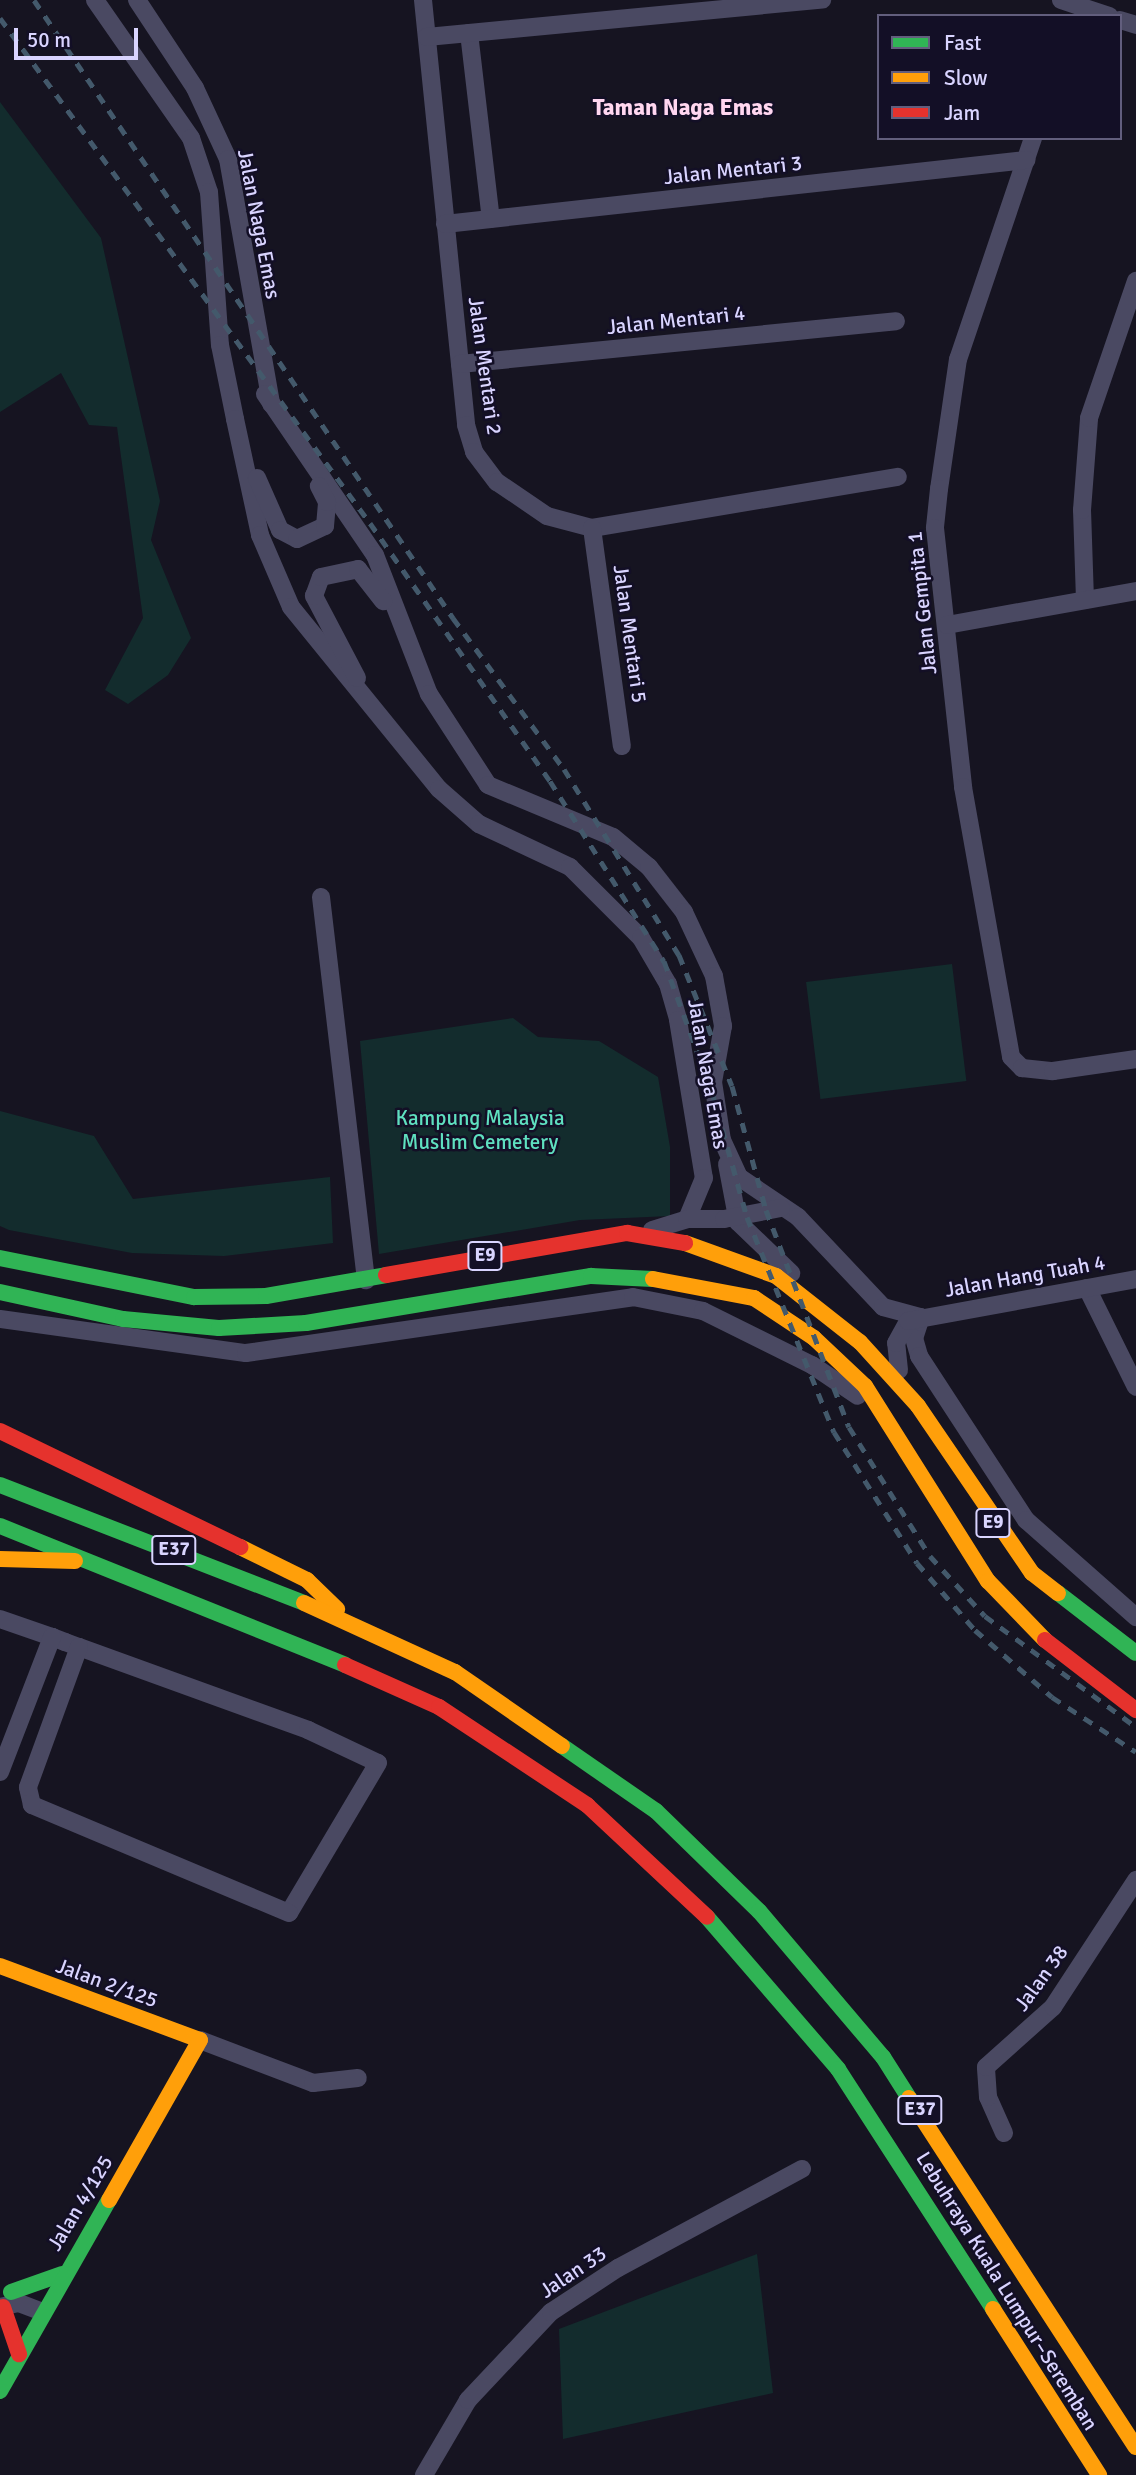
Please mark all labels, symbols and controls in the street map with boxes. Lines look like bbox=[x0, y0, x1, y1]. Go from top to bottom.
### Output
scale bar bbox=[18, 14, 142, 58]
legend bbox=[877, 14, 1122, 140]
text: 50 m bbox=[27, 27, 71, 53]
text: Fast bbox=[944, 30, 981, 56]
text: Slow bbox=[944, 65, 988, 91]
district label: Taman Naga Emas bbox=[593, 94, 773, 122]
text: Jam bbox=[944, 100, 980, 126]
street label: Jalan Naga Emas bbox=[232, 147, 286, 301]
street label: Jalan Mentari 3 bbox=[663, 150, 803, 190]
street label: Jalan Mentari 2 bbox=[463, 295, 507, 437]
street label: Jalan Mentari 4 bbox=[606, 300, 746, 340]
street label: Jalan Gempita 1 bbox=[902, 530, 942, 676]
street label: Jalan Mentari 5 bbox=[608, 563, 652, 705]
street label: Jalan Naga Emas bbox=[682, 997, 734, 1151]
park label: Kampung Malaysia Muslim Cemetery bbox=[395, 1105, 565, 1155]
road number: E9 bbox=[466, 1240, 504, 1272]
street label: Jalan Hang Tuah 4 bbox=[943, 1249, 1107, 1303]
road number: E9 bbox=[974, 1508, 1012, 1539]
road number: E37 bbox=[151, 1534, 197, 1566]
street label: Jalan 38 bbox=[1009, 1940, 1073, 2016]
street label: Jalan 2/125 bbox=[53, 1953, 161, 2013]
road number: E37 bbox=[897, 2094, 943, 2126]
street label: Lebuhraya Kuala Lumpur–Seremban bbox=[911, 2147, 1103, 2435]
street label: Jalan 4/125 bbox=[42, 2151, 118, 2255]
street label: Jalan 33 bbox=[535, 2241, 611, 2303]

